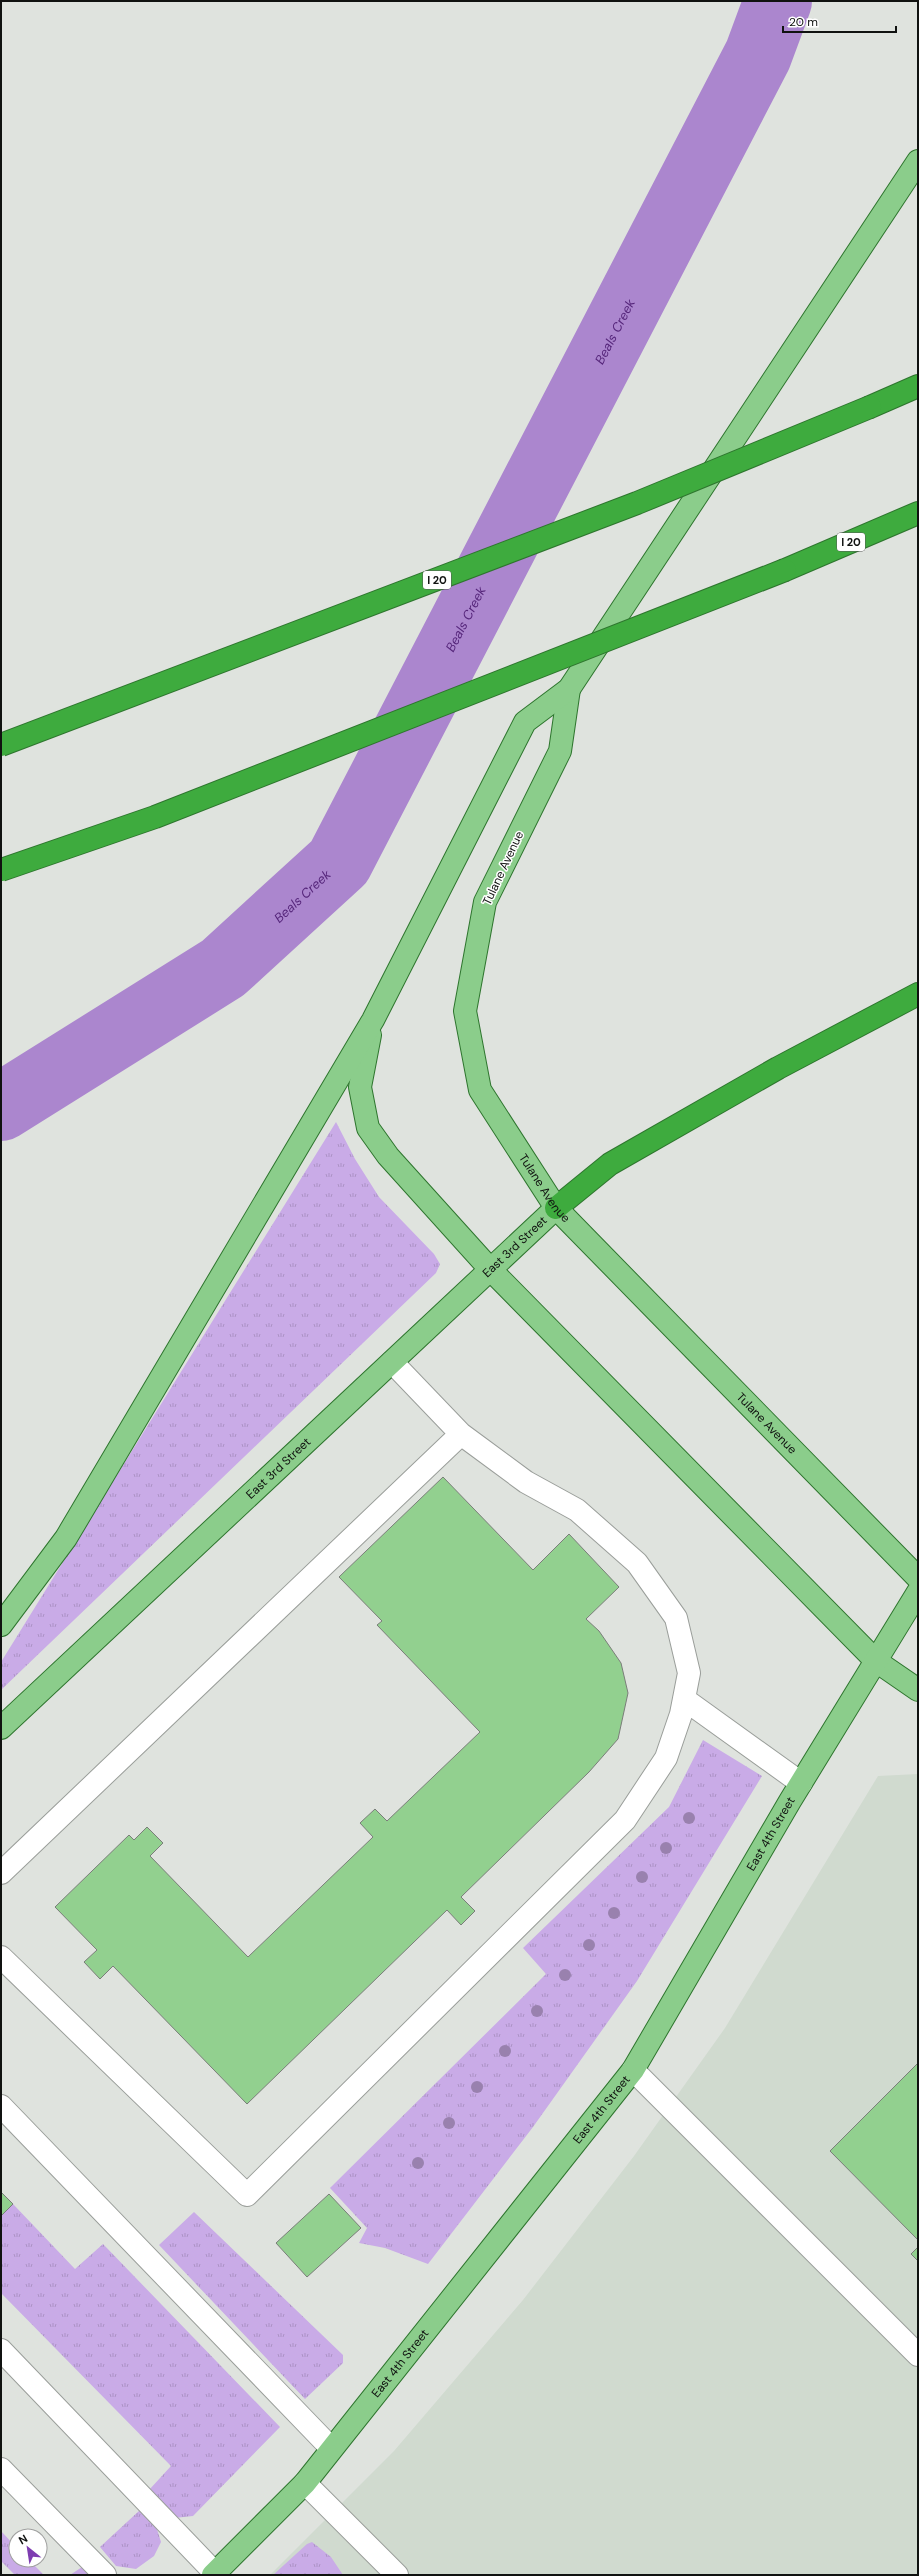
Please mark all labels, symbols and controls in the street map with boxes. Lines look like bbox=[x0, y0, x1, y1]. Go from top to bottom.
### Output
scale bar bbox=[783, 8, 896, 34]
text: 20 m bbox=[789, 14, 818, 30]
water label: Beals Creek bbox=[591, 296, 639, 367]
road number: I 20 bbox=[837, 533, 865, 551]
road number: I 20 bbox=[423, 571, 451, 589]
water label: Beals Creek bbox=[442, 583, 490, 655]
street label: Tulane Avenue bbox=[479, 828, 527, 908]
water label: Beals Creek bbox=[270, 866, 335, 926]
street label: Tulane Avenue bbox=[515, 1151, 574, 1226]
street label: East 3rd Street bbox=[479, 1212, 551, 1281]
street label: Tulane Avenue bbox=[733, 1389, 800, 1458]
street label: East 3rd Street bbox=[243, 1434, 314, 1502]
street label: East 4th Street bbox=[743, 1793, 799, 1874]
street label: East 4th Street bbox=[569, 2072, 634, 2147]
street label: East 4th Street bbox=[368, 2325, 432, 2401]
north arrow bbox=[8, 2528, 48, 2568]
text: N bbox=[16, 2531, 30, 2547]

